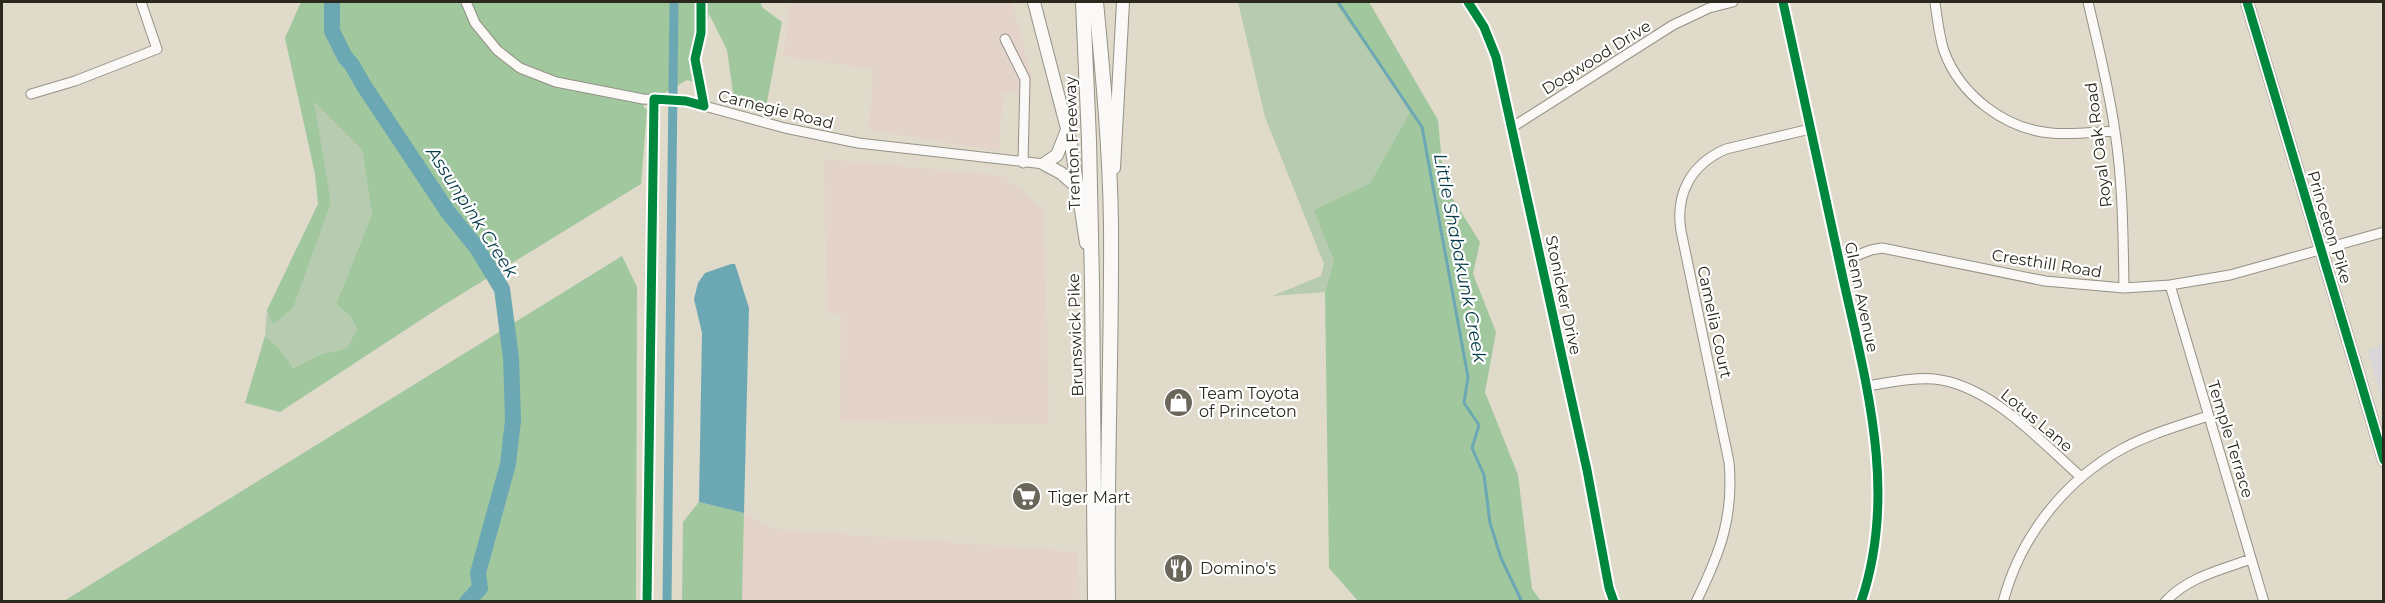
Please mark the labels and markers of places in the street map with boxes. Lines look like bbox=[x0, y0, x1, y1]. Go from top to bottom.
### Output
place label: Team Toyota of Princeton bbox=[1199, 384, 1300, 421]
shop icon: Team Toyota of Princeton bbox=[1162, 386, 1194, 418]
supermarket icon: Tiger Mart bbox=[1011, 481, 1043, 513]
place label: Tiger Mart bbox=[1048, 488, 1131, 507]
restaurant icon: Domino's bbox=[1163, 552, 1195, 584]
place label: Domino's bbox=[1200, 559, 1276, 578]

